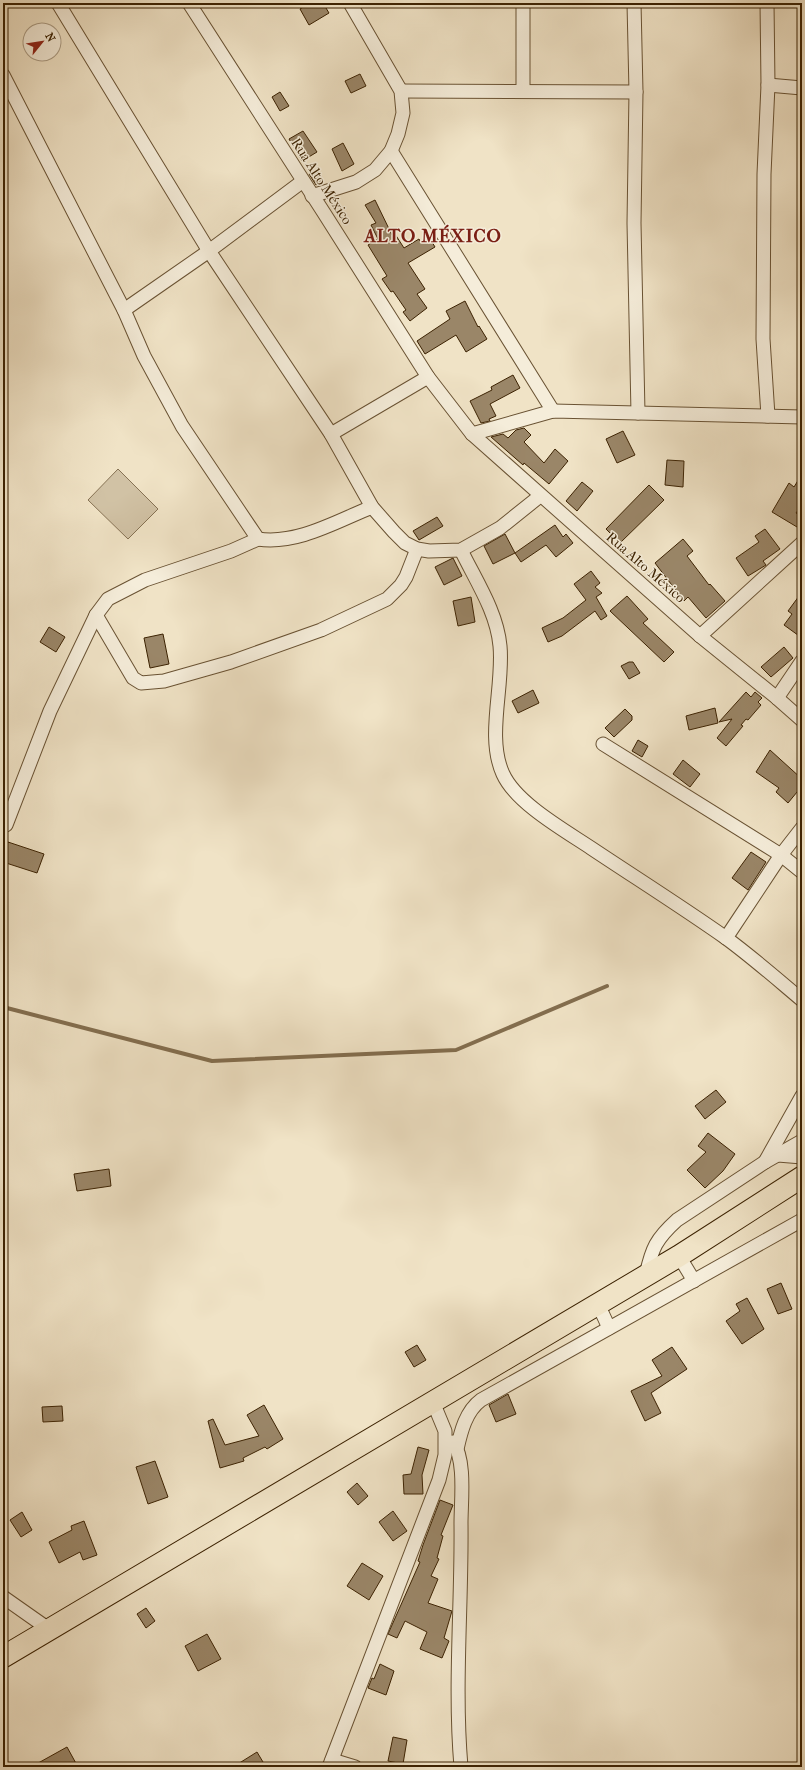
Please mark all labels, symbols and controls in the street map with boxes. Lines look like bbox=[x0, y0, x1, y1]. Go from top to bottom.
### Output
north arrow bbox=[22, 22, 62, 62]
text: N bbox=[43, 30, 58, 45]
street label: Rua Alto México bbox=[287, 135, 356, 228]
district label: ALTO MÉXICO bbox=[363, 224, 502, 247]
street label: Rua Alto México bbox=[603, 528, 689, 606]

